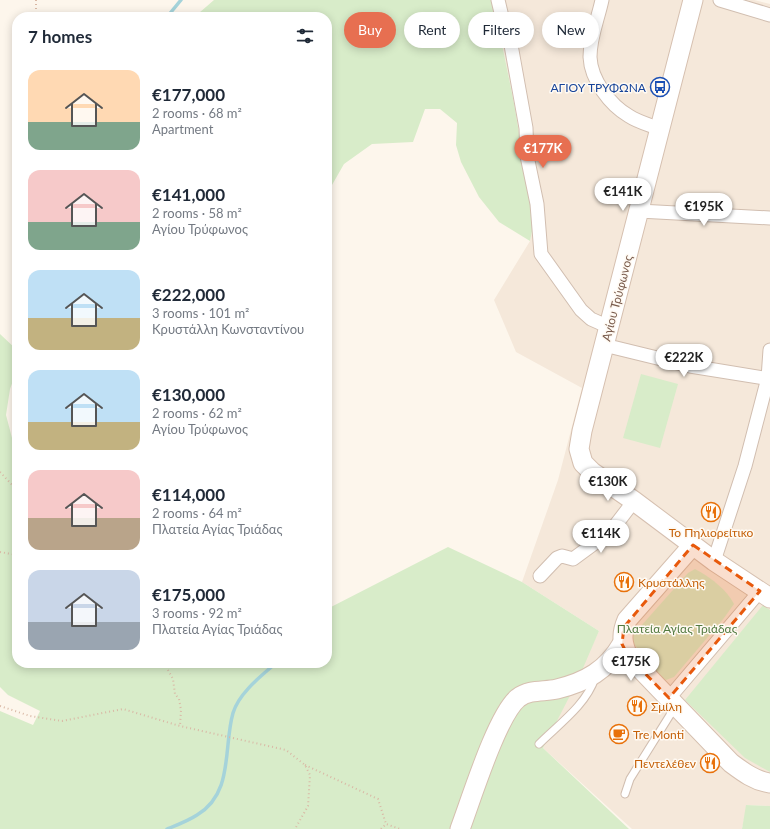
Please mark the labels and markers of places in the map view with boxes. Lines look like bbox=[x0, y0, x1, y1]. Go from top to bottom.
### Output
bus stop icon: ΑΓΙΟΥ ΤΡΥΦΩΝΑ bbox=[649, 76, 671, 98]
place label: ΑΓΙΟΥ ΤΡΥΦΩΝΑ bbox=[550, 80, 647, 95]
pin: €177K bbox=[515, 135, 571, 169]
pin: €141K bbox=[595, 178, 651, 212]
pin: €195K bbox=[676, 193, 732, 227]
pin: €222K bbox=[656, 344, 712, 378]
pin: €130K bbox=[580, 468, 636, 502]
restaurant icon: Το Πηλιορείτικο bbox=[700, 501, 722, 523]
pin: €114K bbox=[573, 520, 629, 554]
place label: Το Πηλιορείτικο bbox=[669, 525, 753, 540]
restaurant icon: Κρυστάλλης bbox=[613, 571, 635, 593]
place label: Κρυστάλλης bbox=[638, 575, 705, 590]
pin: €175K bbox=[603, 648, 659, 682]
restaurant icon: Σμίλη bbox=[626, 695, 648, 717]
place label: Σμίλη bbox=[651, 699, 682, 714]
cafe icon: Tre Monti bbox=[608, 723, 630, 745]
place label: Tre Monti bbox=[633, 727, 684, 742]
restaurant icon: Πεντελέθεν bbox=[699, 752, 721, 774]
place label: Πεντελέθεν bbox=[634, 756, 696, 771]

